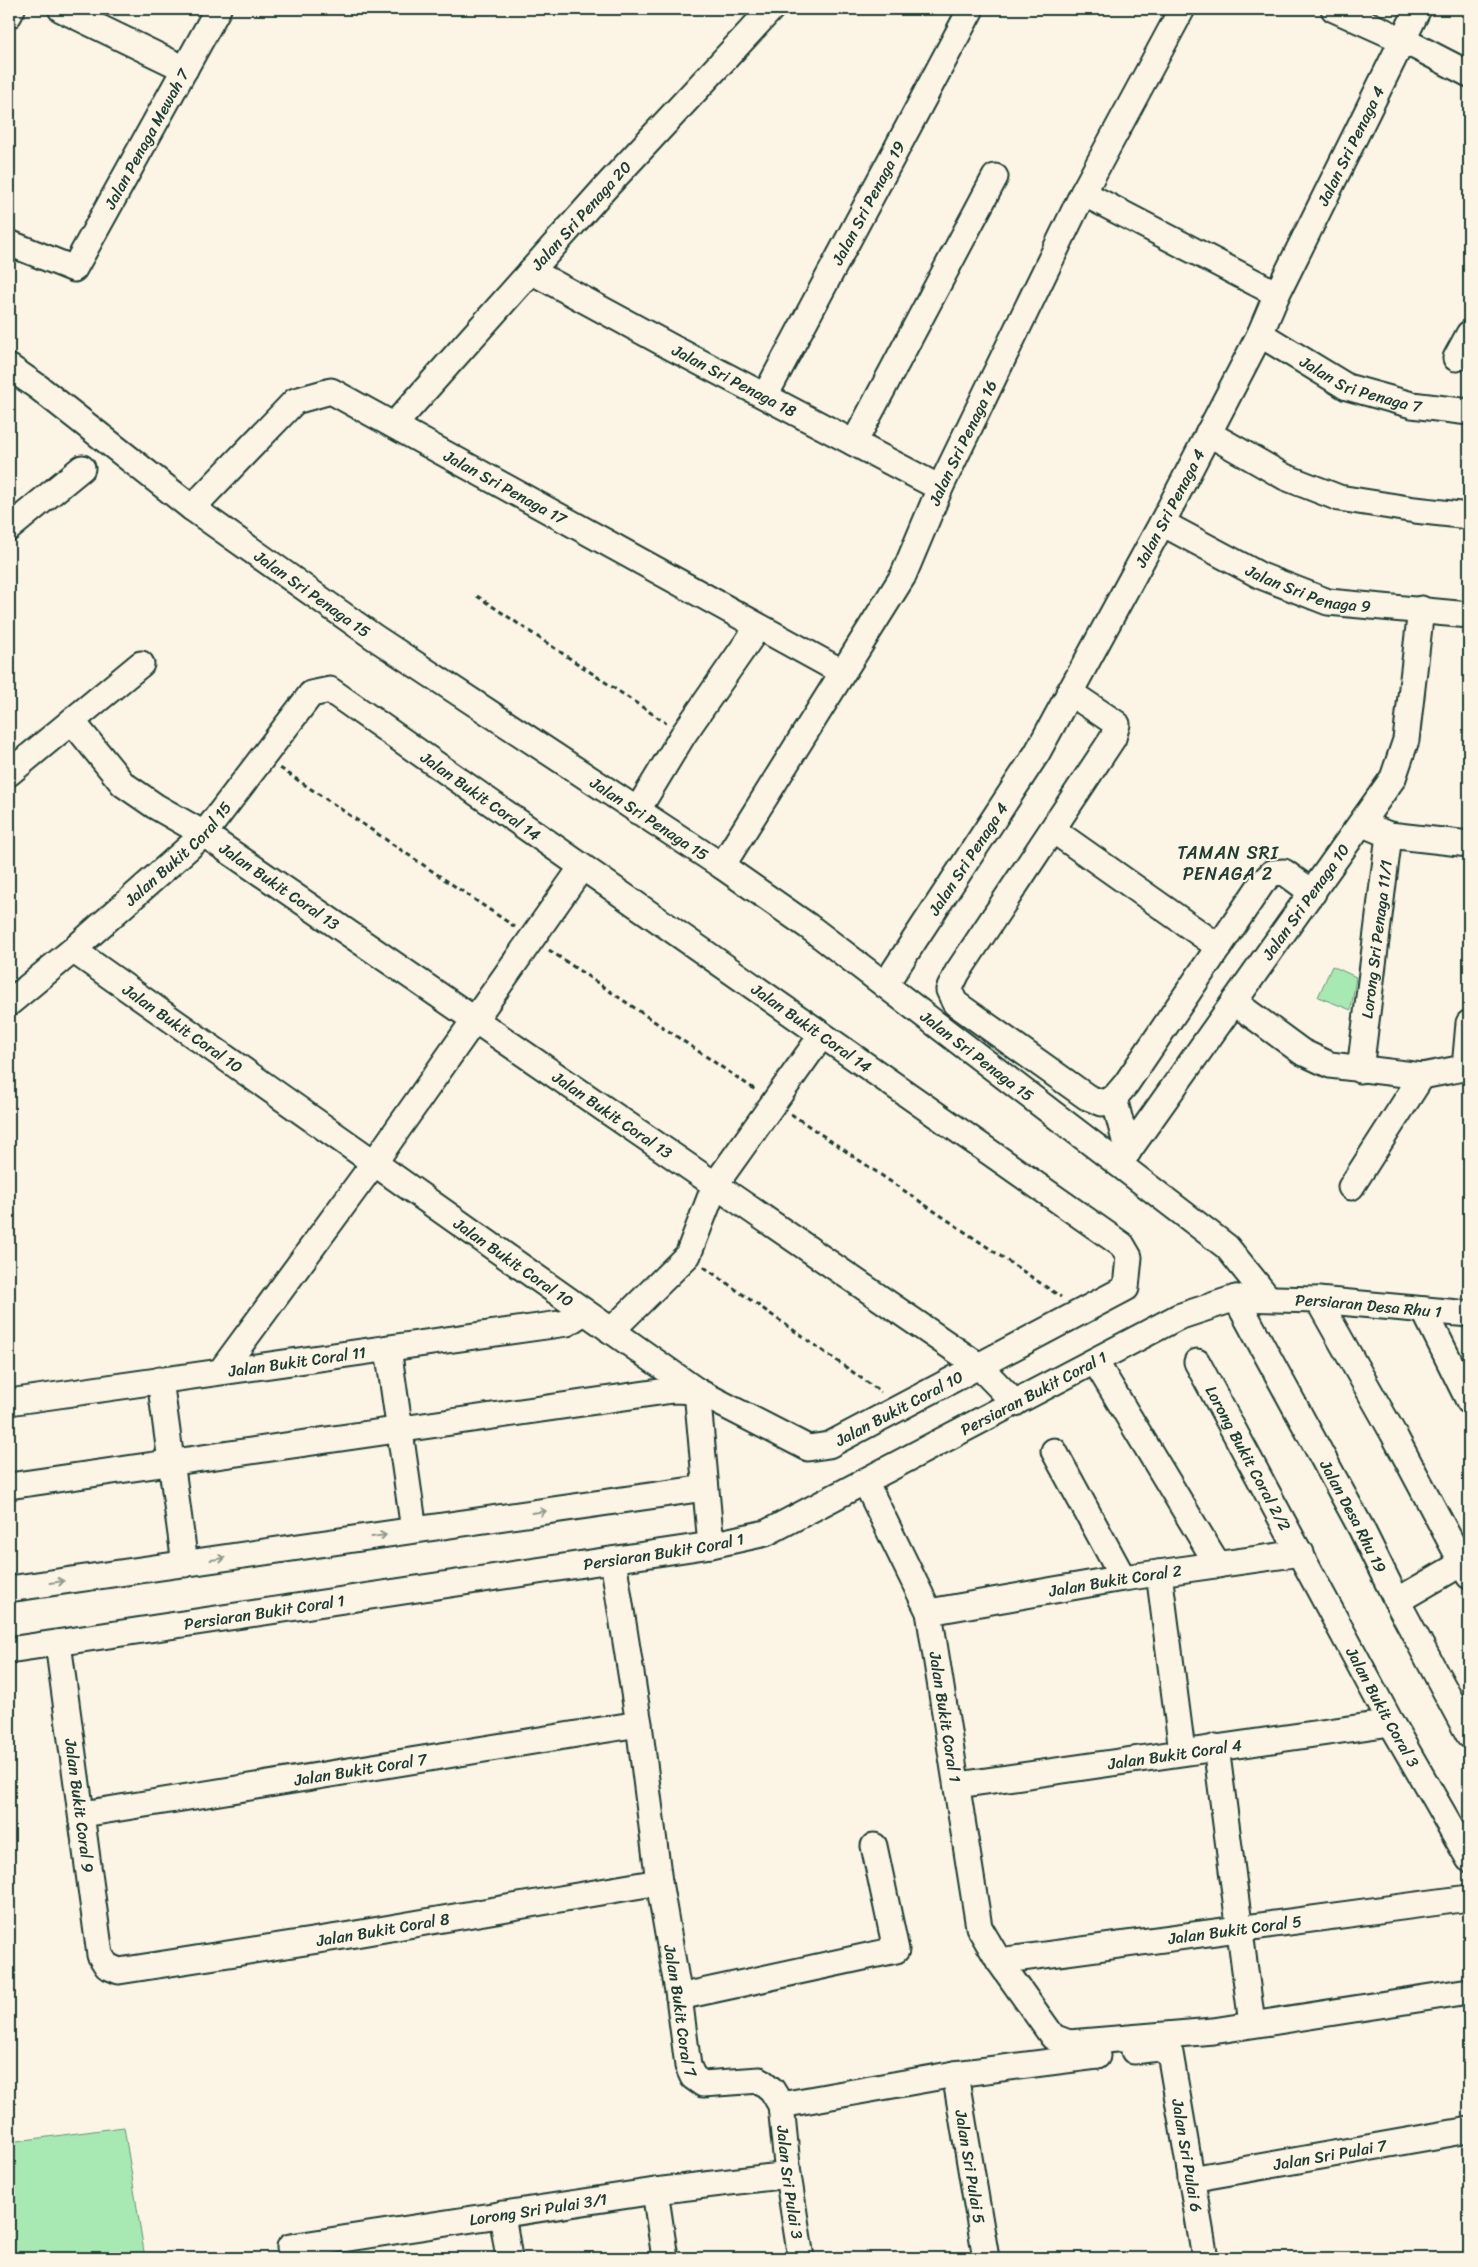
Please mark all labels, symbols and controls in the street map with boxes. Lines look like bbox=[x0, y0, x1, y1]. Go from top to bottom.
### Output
street label: Jalan Penaga Mewah 7 bbox=[95, 63, 198, 215]
street label: Jalan Sri Penaga 4 bbox=[1308, 81, 1393, 212]
street label: Jalan Sri Penaga 19 bbox=[823, 135, 913, 271]
street label: Jalan Sri Penaga 20 bbox=[523, 154, 639, 278]
street label: Jalan Sri Penaga 18 bbox=[666, 336, 802, 426]
street label: Jalan Sri Penaga 7 bbox=[1293, 347, 1424, 421]
street label: Jalan Sri Penaga 16 bbox=[920, 375, 1005, 511]
street label: Jalan Sri Penaga 17 bbox=[438, 441, 573, 533]
street label: Jalan Sri Penaga 4 bbox=[1126, 444, 1213, 574]
street label: Jalan Sri Penaga 15 bbox=[247, 542, 377, 646]
street label: Jalan Sri Penaga 9 bbox=[1239, 556, 1372, 621]
street label: Jalan Bukit Coral 14 bbox=[413, 743, 547, 849]
street label: Jalan Sri Penaga 15 bbox=[583, 768, 715, 869]
street label: Jalan Bukit Coral 15 bbox=[117, 795, 240, 914]
street label: Jalan Sri Penaga 4 bbox=[920, 796, 1016, 922]
street label: Jalan Bukit Coral 13 bbox=[212, 834, 346, 938]
district label: TAMAN SRI PENAGA 2 bbox=[1177, 837, 1280, 890]
street label: Jalan Sri Penaga 10 bbox=[1254, 837, 1357, 967]
street label: Lorong Sri Penaga 11/1 bbox=[1353, 858, 1401, 1020]
street label: Jalan Bukit Coral 10 bbox=[116, 975, 249, 1081]
street label: Jalan Bukit Coral 14 bbox=[744, 975, 878, 1081]
street label: Jalan Sri Penaga 15 bbox=[913, 1002, 1041, 1110]
street label: Jalan Bukit Coral 13 bbox=[545, 1063, 679, 1167]
street label: Jalan Bukit Coral 10 bbox=[447, 1209, 580, 1315]
street label: Persiaran Desa Rhu 1 bbox=[1295, 1285, 1443, 1326]
street label: Jalan Bukit Coral 11 bbox=[225, 1338, 368, 1386]
street label: Persiaran Bukit Coral 1 bbox=[955, 1343, 1112, 1444]
street label: Jalan Bukit Coral 10 bbox=[829, 1362, 969, 1455]
street label: Lorong Bukit Coral 2/2 bbox=[1197, 1380, 1299, 1536]
street label: Jalan Desa Rhu 19 bbox=[1311, 1454, 1395, 1578]
one-way arrow bbox=[531, 1507, 547, 1517]
street label: Persiaran Bukit Coral 1 bbox=[581, 1524, 747, 1579]
one-way arrow bbox=[370, 1530, 386, 1540]
one-way arrow bbox=[209, 1554, 225, 1564]
street label: Jalan Bukit Coral 2 bbox=[1046, 1556, 1184, 1606]
one-way arrow bbox=[49, 1577, 65, 1587]
street label: Persiaran Bukit Coral 1 bbox=[182, 1586, 347, 1639]
street label: Jalan Bukit Coral 3 bbox=[1337, 1641, 1428, 1773]
street label: Jalan Bukit Coral 1 bbox=[920, 1649, 970, 1784]
street label: Jalan Bukit Coral 4 bbox=[1105, 1731, 1244, 1779]
street label: Jalan Bukit Coral 9 bbox=[56, 1736, 103, 1875]
street label: Jalan Bukit Coral 7 bbox=[291, 1744, 430, 1795]
street label: Jalan Bukit Coral 8 bbox=[313, 1904, 452, 1955]
street label: Jalan Bukit Coral 5 bbox=[1165, 1907, 1304, 1953]
street label: Jalan Bukit Coral 7 bbox=[655, 1941, 706, 2083]
street label: Jalan Sri Pulai 6 bbox=[1163, 2096, 1211, 2214]
street label: Jalan Sri Pulai 5 bbox=[946, 2107, 994, 2226]
street label: Jalan Sri Pulai 3 bbox=[768, 2123, 812, 2241]
street label: Jalan Sri Pulai 7 bbox=[1270, 2131, 1390, 2179]
street label: Lorong Sri Pulai 3/1 bbox=[467, 2185, 609, 2234]

